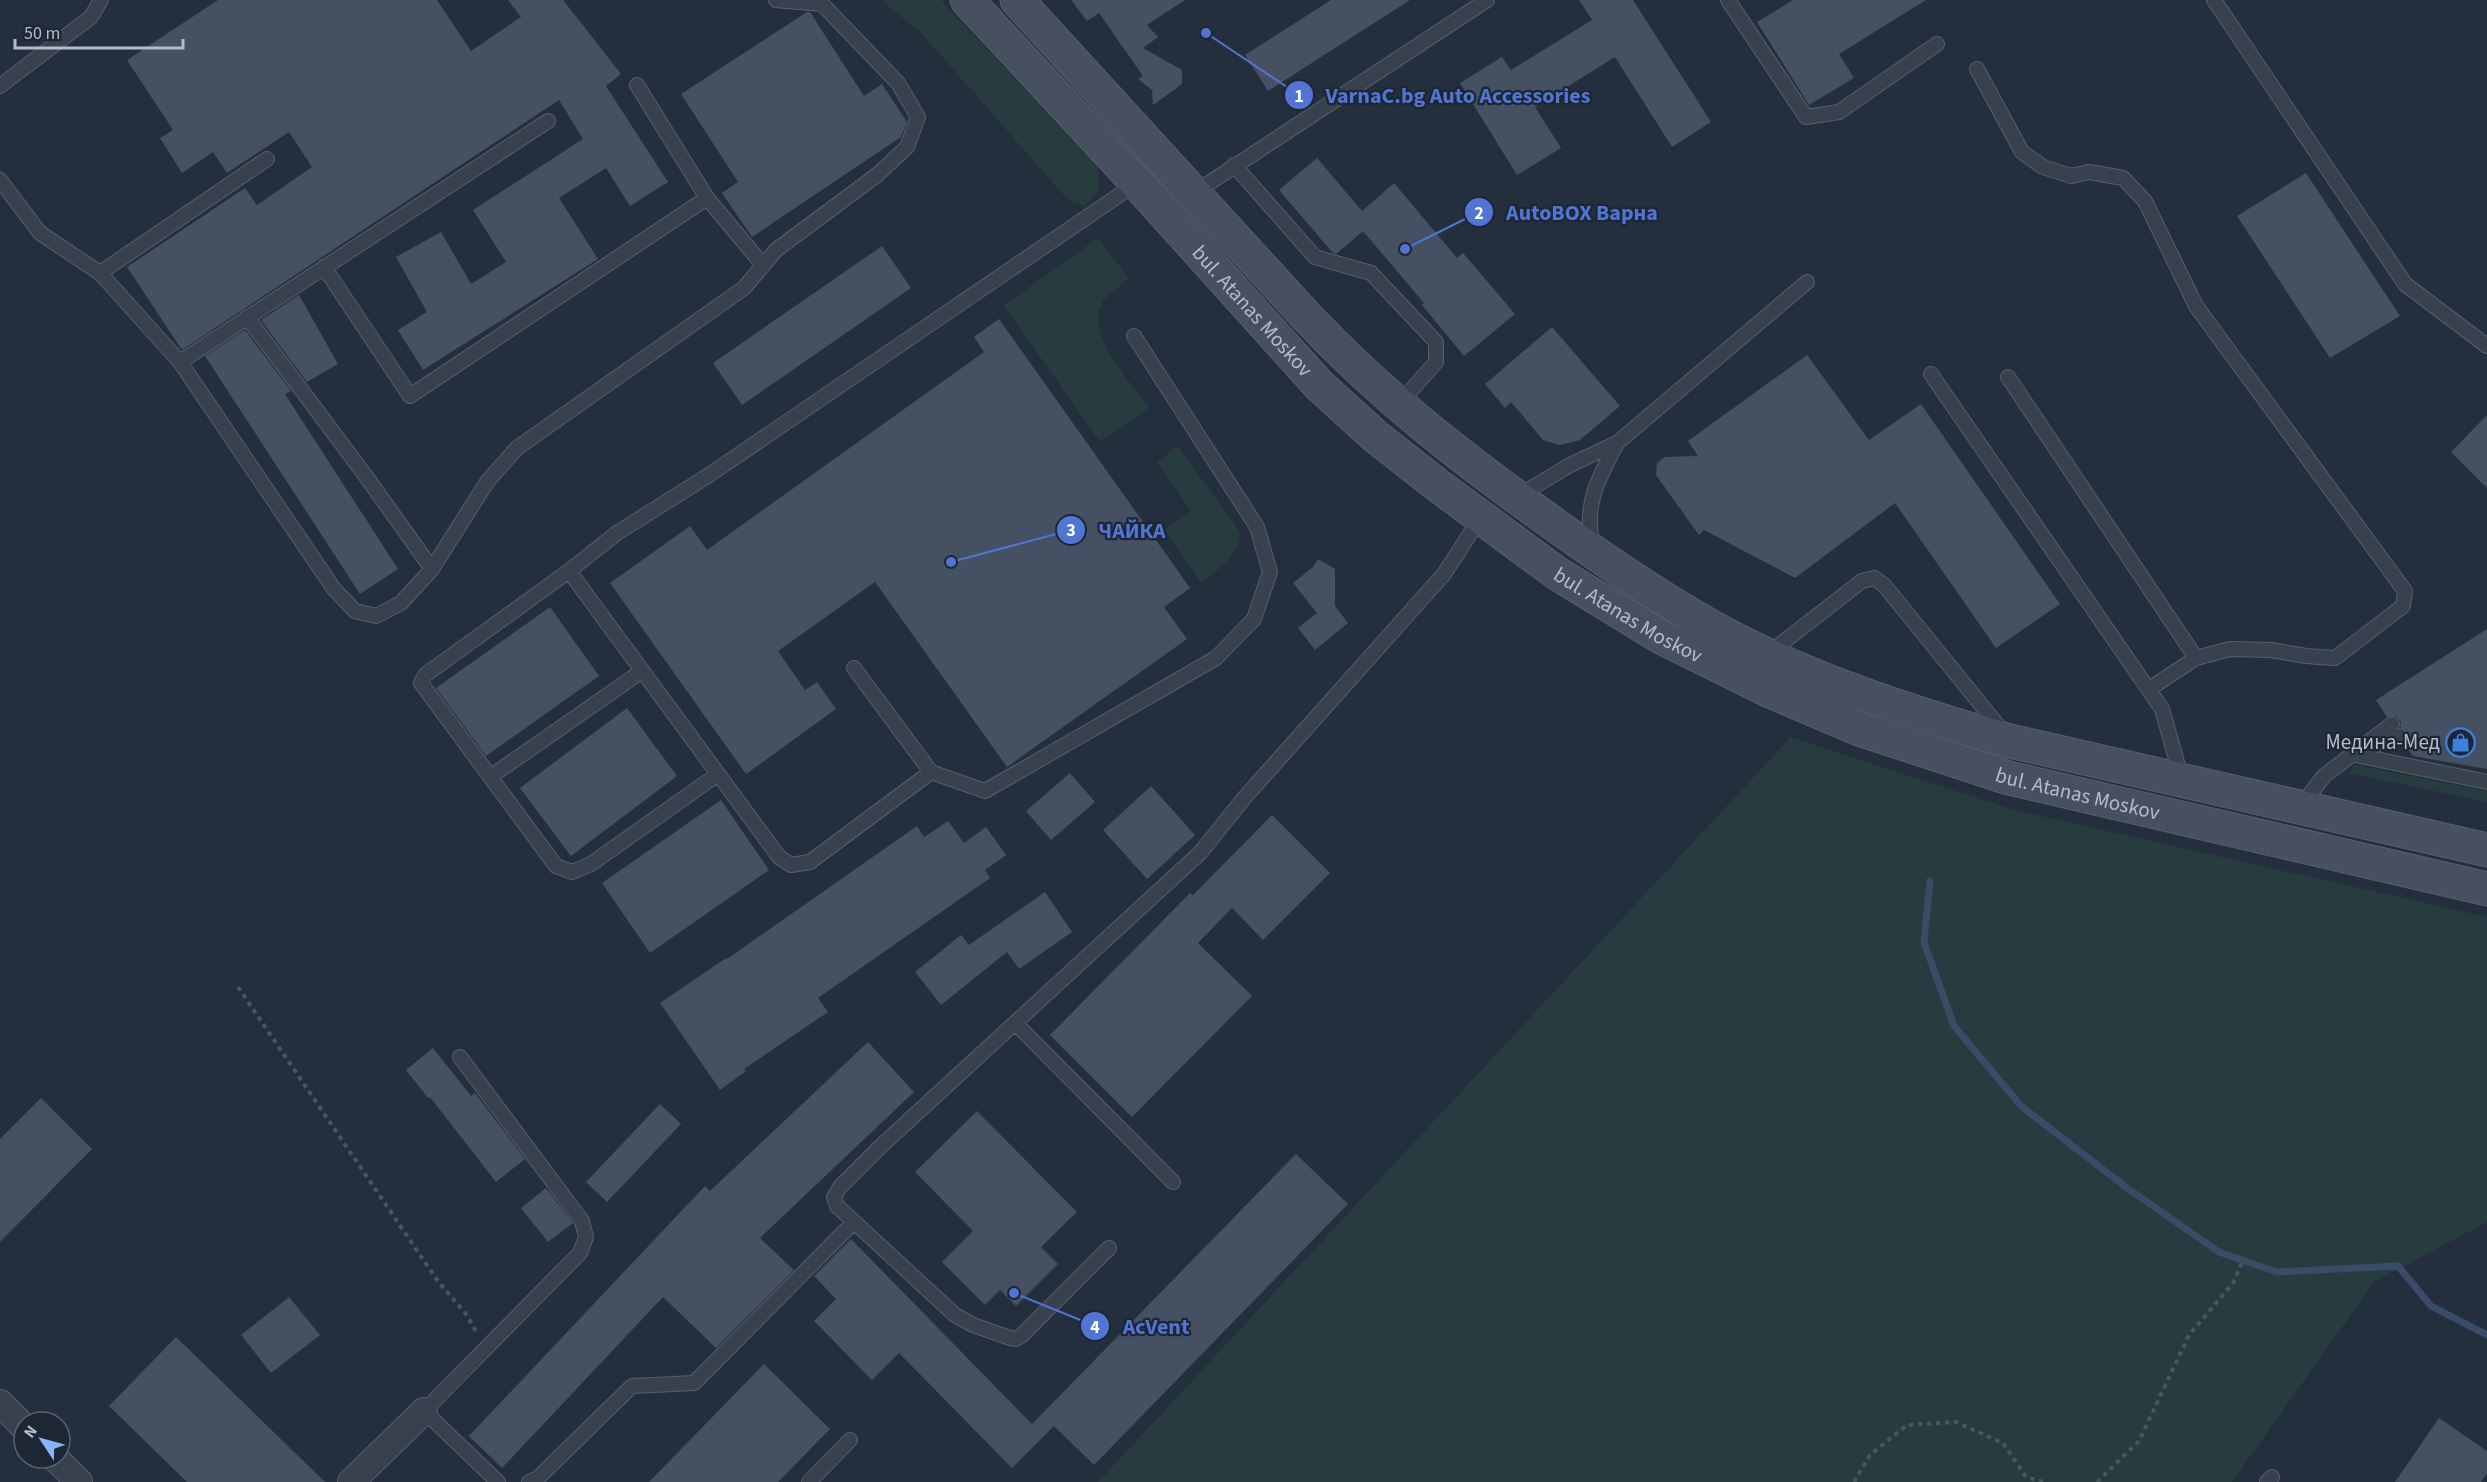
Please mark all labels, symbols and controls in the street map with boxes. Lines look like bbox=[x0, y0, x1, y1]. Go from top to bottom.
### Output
scale bar bbox=[15, 12, 183, 50]
text: 50 m bbox=[24, 21, 60, 46]
callout: VarnaC.bg Auto Accessories bbox=[1284, 75, 1603, 115]
text: VarnaC.bg Auto Accessories bbox=[1325, 80, 1591, 112]
text: 1 bbox=[1294, 84, 1304, 109]
callout: AutoBOX Варна bbox=[1464, 192, 1670, 232]
text: AutoBOX Варна bbox=[1505, 197, 1658, 229]
text: 2 bbox=[1474, 201, 1484, 226]
street label: bul. Atanas Moskov bbox=[1185, 239, 1320, 384]
callout: ЧАЙКА bbox=[1056, 510, 1178, 550]
text: ЧАЙКА bbox=[1098, 515, 1166, 547]
text: 3 bbox=[1066, 518, 1076, 543]
street label: bul. Atanas Moskov bbox=[1548, 560, 1708, 670]
shop icon: Медина-Мед bbox=[2445, 726, 2477, 758]
place label: Медина-Мед bbox=[2325, 727, 2440, 757]
street label: bul. Atanas Moskov bbox=[1991, 760, 2163, 828]
callout: AcVent bbox=[1080, 1306, 1201, 1346]
text: AcVent bbox=[1122, 1311, 1190, 1343]
text: 4 bbox=[1090, 1315, 1100, 1340]
north arrow bbox=[12, 1410, 72, 1470]
text: N bbox=[19, 1421, 43, 1443]

